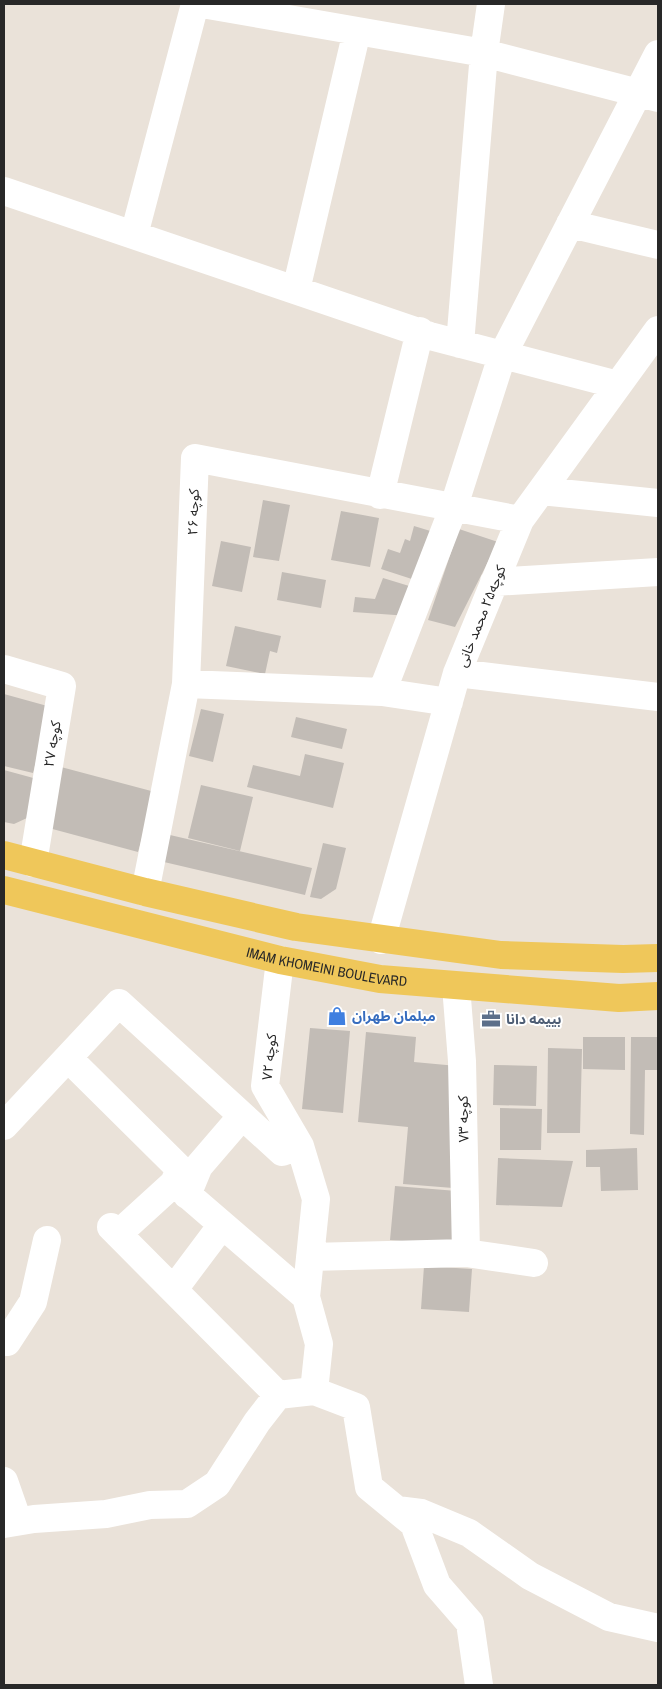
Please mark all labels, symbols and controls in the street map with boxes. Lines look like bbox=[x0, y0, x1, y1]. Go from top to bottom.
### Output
street label: کوچه ۲۶ bbox=[183, 488, 204, 536]
street label: کوچه۲۵ محمد خانی bbox=[452, 562, 511, 670]
street label: کوچه ۲۷ bbox=[39, 719, 66, 769]
street label: IMAM KHOMEINI BOULEVARD bbox=[244, 943, 408, 990]
shop icon: مبلمان طهران bbox=[326, 1005, 348, 1027]
place label: مبلمان طهران bbox=[352, 1007, 436, 1025]
office icon: بییمه دانا bbox=[480, 1008, 502, 1030]
place label: بییمه دانا bbox=[506, 1010, 562, 1028]
street label: کوچه ۷۲ bbox=[258, 1033, 281, 1081]
street label: کوچه ۷۳ bbox=[454, 1095, 473, 1142]

